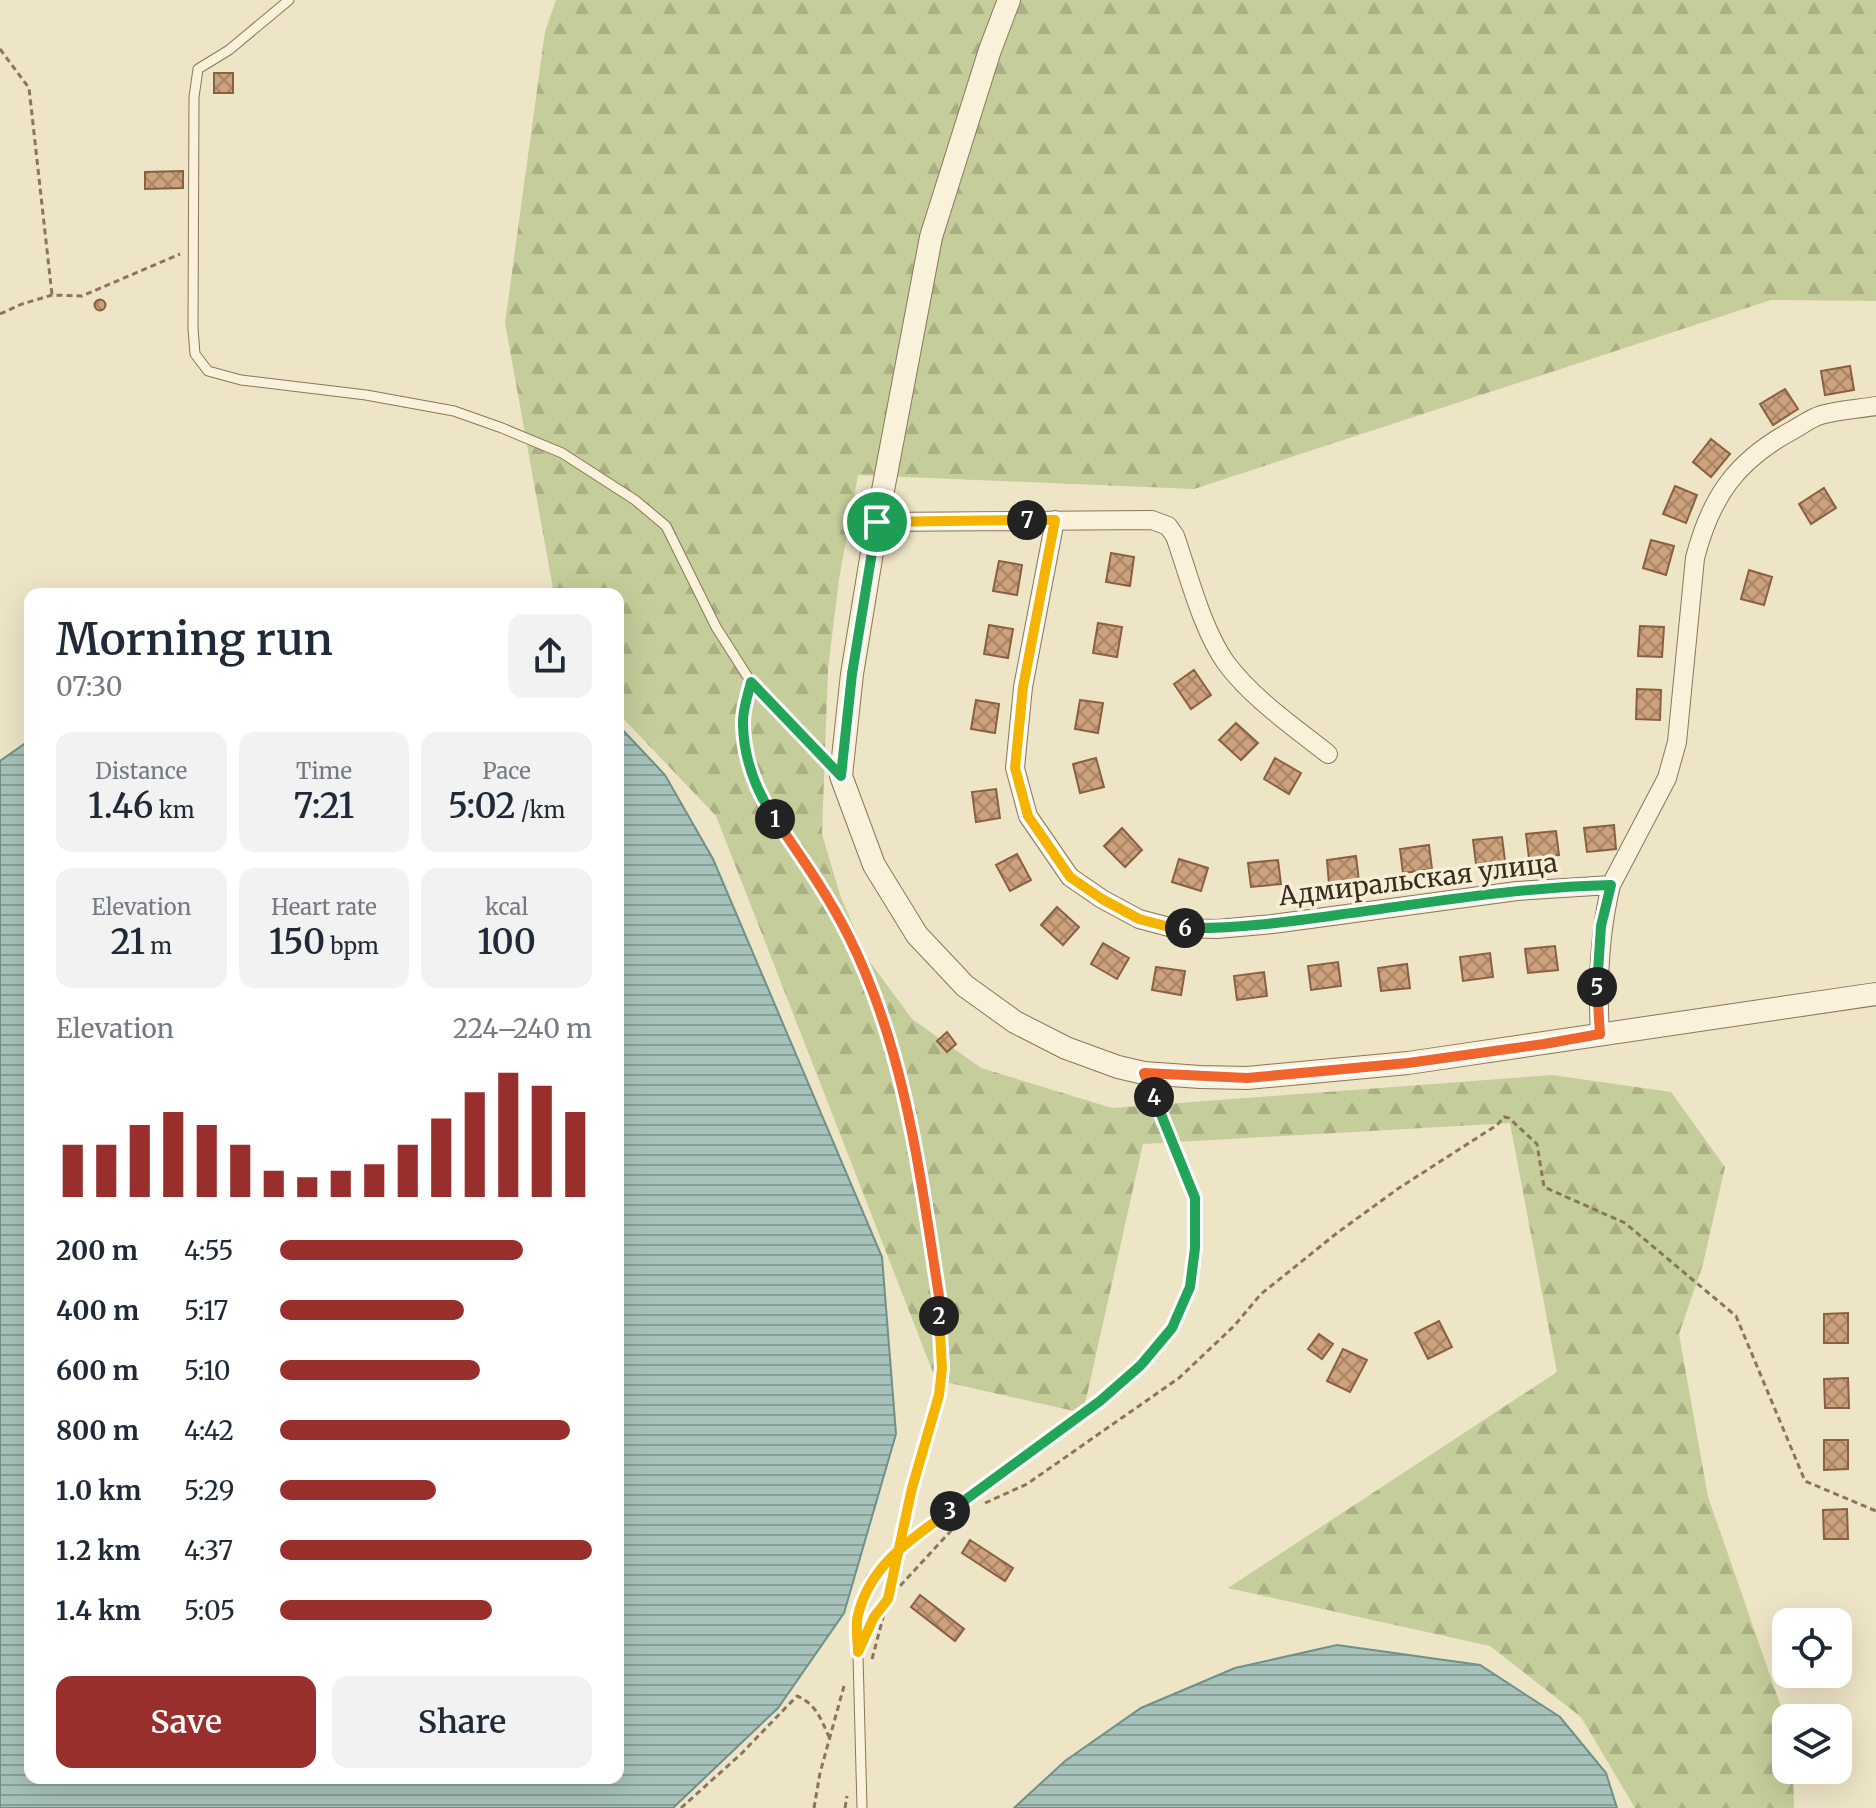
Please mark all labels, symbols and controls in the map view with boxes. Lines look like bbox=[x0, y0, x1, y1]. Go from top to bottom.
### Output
pin bbox=[843, 488, 911, 556]
icon: arrive bbox=[855, 500, 899, 544]
pin: 7 bbox=[1007, 500, 1047, 540]
text: 7 bbox=[1020, 506, 1034, 534]
text: Morning run bbox=[56, 612, 333, 667]
button: share bbox=[508, 614, 592, 698]
text: 07:30 bbox=[56, 670, 123, 703]
text: Distance bbox=[95, 757, 187, 785]
text: Time bbox=[296, 757, 352, 785]
text: Pace bbox=[483, 757, 531, 785]
text: 1.46 bbox=[88, 785, 154, 827]
text: 7:21 bbox=[294, 785, 354, 827]
text: 5:02 bbox=[448, 785, 516, 827]
text: km bbox=[154, 796, 195, 824]
text: /km bbox=[516, 796, 565, 824]
pin: 1 bbox=[755, 799, 795, 839]
text: 1 bbox=[770, 805, 780, 833]
street label: Адмиральская улица bbox=[1276, 846, 1559, 913]
text: Elevation bbox=[91, 893, 191, 921]
text: Heart rate bbox=[271, 893, 377, 921]
text: kcal bbox=[485, 893, 528, 921]
pin: 6 bbox=[1165, 908, 1205, 948]
text: 6 bbox=[1178, 914, 1192, 942]
text: 21 bbox=[111, 921, 145, 963]
text: 150 bbox=[269, 921, 325, 963]
text: 100 bbox=[477, 921, 536, 963]
text: m bbox=[145, 932, 172, 960]
text: bpm bbox=[325, 932, 379, 960]
pin: 5 bbox=[1577, 967, 1617, 1007]
text: 5 bbox=[1591, 973, 1603, 1001]
text: Elevation bbox=[56, 1012, 174, 1045]
text: 224–240 m bbox=[453, 1012, 592, 1045]
pin: 4 bbox=[1134, 1077, 1174, 1117]
text: 4 bbox=[1147, 1083, 1161, 1111]
text: 200 m bbox=[56, 1234, 138, 1267]
text: 4:55 bbox=[184, 1234, 233, 1267]
text: 400 m bbox=[56, 1294, 139, 1327]
text: 5:17 bbox=[184, 1294, 228, 1327]
pin: 2 bbox=[919, 1296, 959, 1336]
text: 2 bbox=[933, 1302, 945, 1330]
text: 600 m bbox=[56, 1354, 139, 1387]
text: 5:10 bbox=[184, 1354, 231, 1387]
text: 800 m bbox=[56, 1414, 139, 1447]
text: 4:42 bbox=[184, 1414, 234, 1447]
text: 1.0 km bbox=[56, 1474, 141, 1507]
text: 5:29 bbox=[184, 1474, 234, 1507]
pin: 3 bbox=[930, 1491, 970, 1531]
text: 3 bbox=[944, 1497, 956, 1525]
text: 1.2 km bbox=[56, 1534, 141, 1567]
text: 4:37 bbox=[184, 1534, 233, 1567]
text: 1.4 km bbox=[56, 1594, 141, 1627]
text: 5:05 bbox=[184, 1594, 235, 1627]
map controls bbox=[1772, 1608, 1852, 1784]
button: locate bbox=[1772, 1608, 1852, 1688]
button: Save bbox=[56, 1676, 316, 1768]
button: Share bbox=[332, 1676, 592, 1768]
button: layers bbox=[1772, 1704, 1852, 1784]

